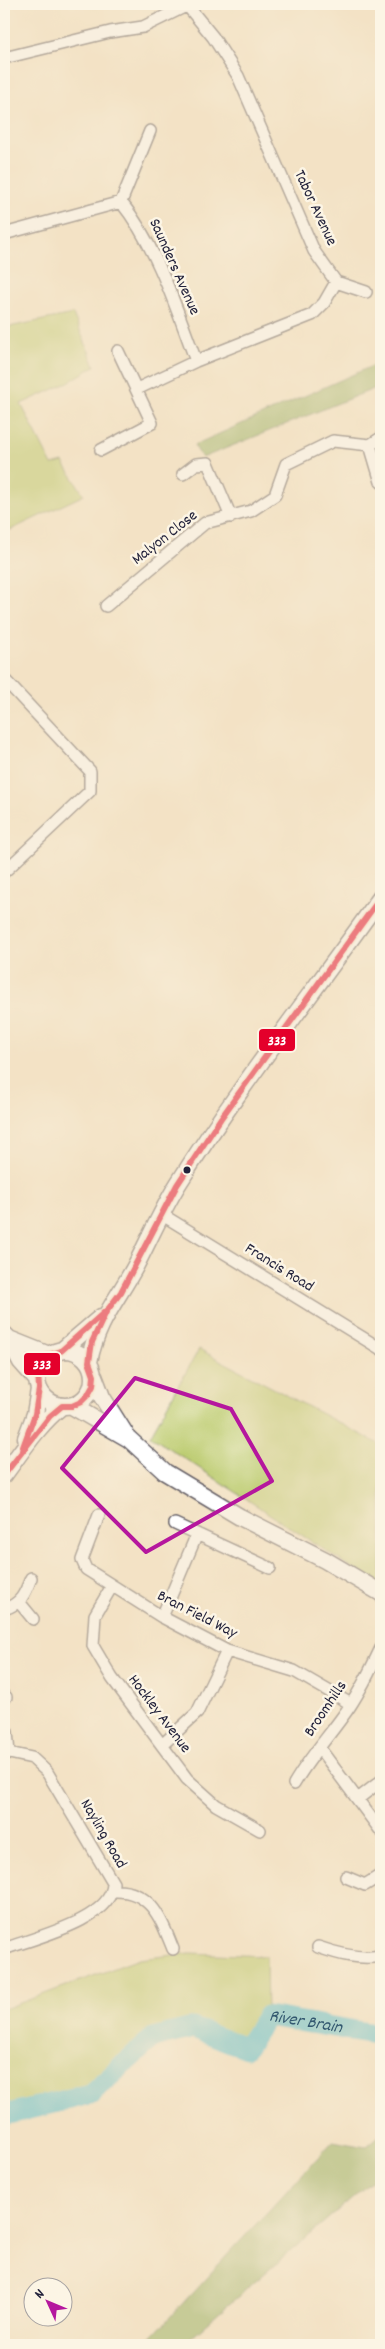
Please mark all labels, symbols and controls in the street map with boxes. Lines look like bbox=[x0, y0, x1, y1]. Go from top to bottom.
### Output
street label: Tabor Avenue bbox=[287, 166, 343, 250]
street label: Saunders Avenue bbox=[142, 215, 206, 319]
street label: Malyon Close bbox=[127, 505, 203, 571]
line badge: 333 bbox=[258, 1028, 296, 1052]
text: 333 bbox=[268, 1032, 286, 1052]
unlabelled marker bbox=[182, 1165, 192, 1175]
street label: Francis Road bbox=[240, 1238, 318, 1298]
line badge: 333 bbox=[23, 1352, 61, 1376]
text: 333 bbox=[33, 1356, 51, 1376]
street label: Bran Field Way bbox=[153, 1585, 242, 1645]
street label: Hockley Avenue bbox=[122, 1670, 196, 1758]
street label: Broomhills bbox=[299, 1676, 353, 1742]
street label: Nayling Road bbox=[74, 1795, 132, 1873]
water label: River Brain bbox=[267, 2004, 345, 2041]
north arrow bbox=[22, 2276, 72, 2326]
text: N bbox=[30, 2285, 50, 2304]

